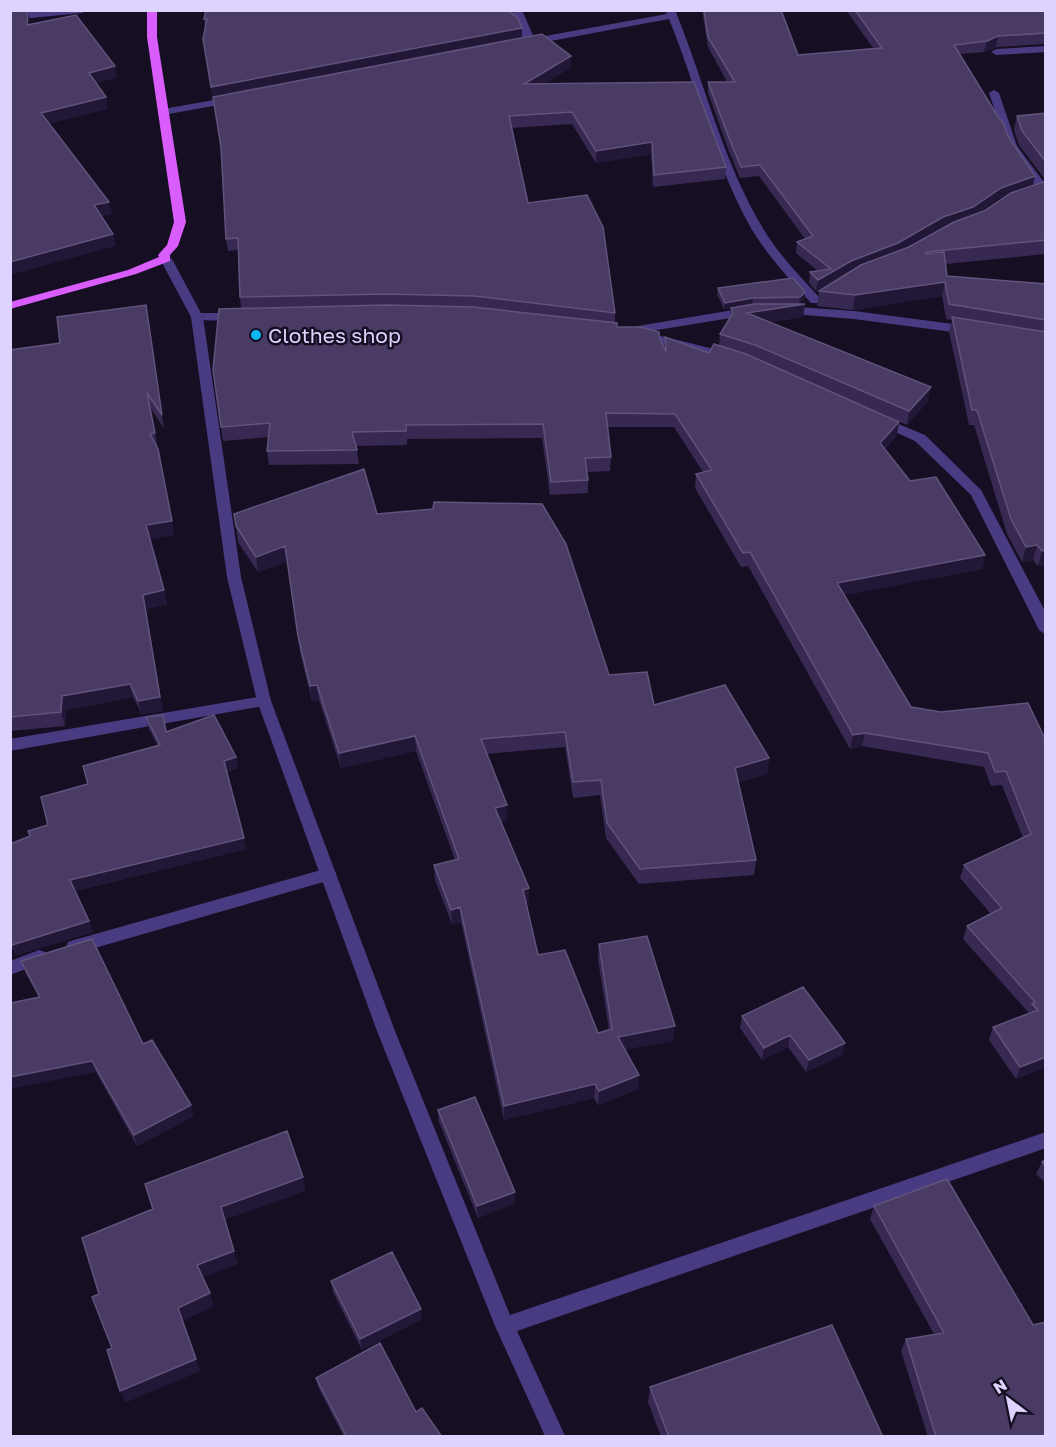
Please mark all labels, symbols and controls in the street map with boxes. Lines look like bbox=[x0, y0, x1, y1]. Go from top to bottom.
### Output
place label: Clothes shop bbox=[268, 322, 401, 348]
marker: Clothes shop bbox=[249, 328, 263, 342]
north arrow bbox=[978, 1369, 1038, 1429]
text: N bbox=[990, 1375, 1011, 1398]

